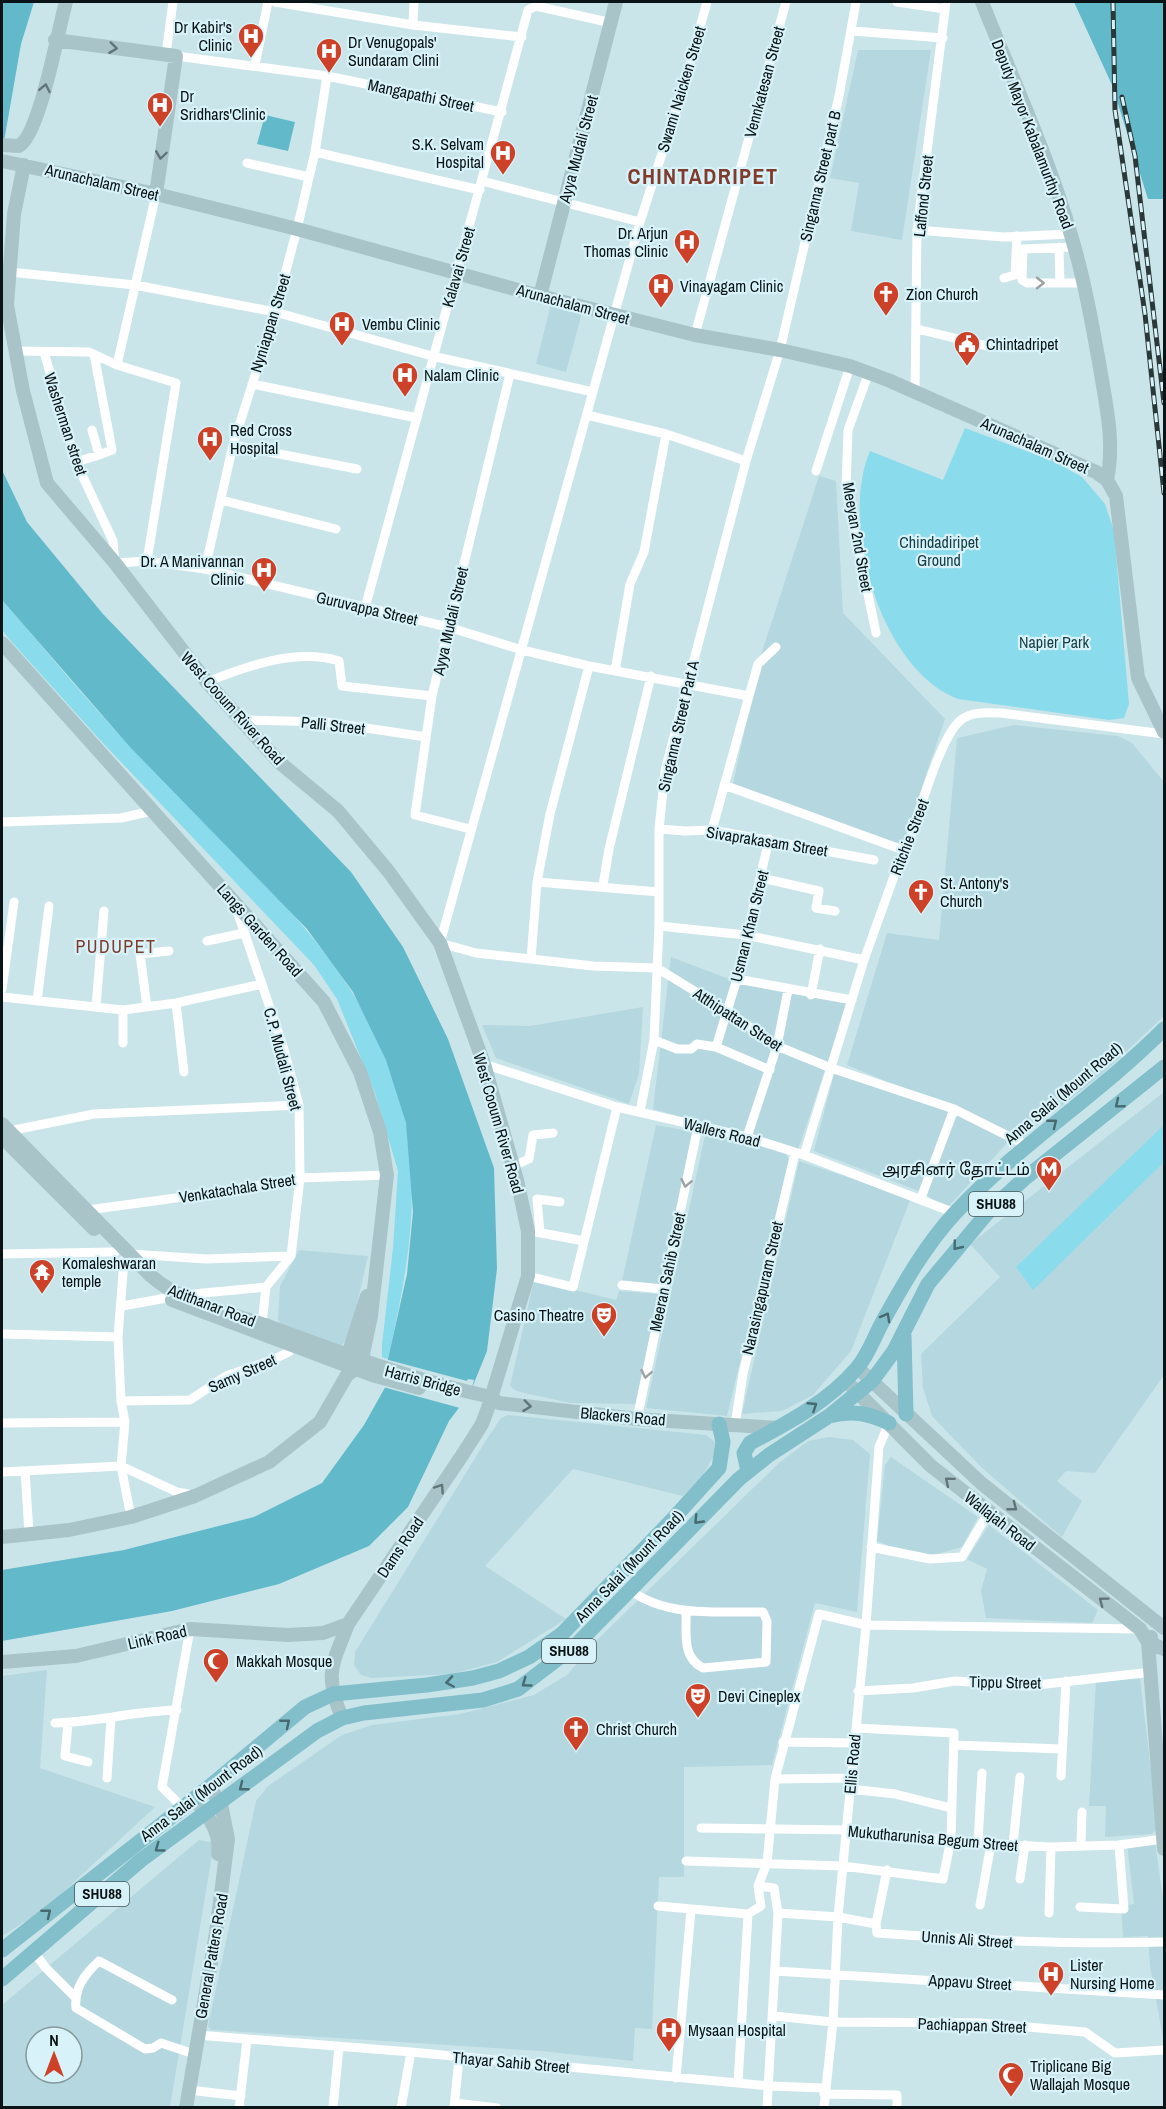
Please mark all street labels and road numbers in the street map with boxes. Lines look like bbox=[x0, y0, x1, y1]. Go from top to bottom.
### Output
street label: Swami Naicken Street bbox=[651, 23, 711, 155]
street label: Vennkatesan Street bbox=[739, 24, 790, 140]
street label: Deputy Mayor Kabalamurthy Road bbox=[987, 36, 1079, 232]
street label: Mangapathi Street bbox=[366, 73, 476, 117]
street label: Ayya Mudali Street bbox=[553, 92, 603, 206]
street label: Singanna Street part B bbox=[794, 108, 846, 244]
street label: Laffond Street bbox=[908, 154, 938, 238]
street label: Arunachalam Street bbox=[42, 158, 161, 206]
street label: Kalavai Street bbox=[436, 224, 480, 310]
street label: Nyniappan Street bbox=[245, 271, 296, 375]
street label: Arunachalam Street bbox=[513, 278, 632, 330]
street label: Washerman street bbox=[39, 370, 93, 478]
street label: Arunachalam Street bbox=[977, 411, 1093, 479]
street label: Meeyan 2nd Street bbox=[838, 480, 879, 594]
street label: Ayya Mudali Street bbox=[427, 564, 473, 678]
street label: Guruvappa Street bbox=[314, 586, 420, 630]
street label: West Cooum River Road bbox=[176, 647, 290, 769]
street label: Singanna Street Part A bbox=[652, 658, 704, 794]
street label: Palli Street bbox=[300, 711, 366, 739]
street label: Ritchie Street bbox=[884, 795, 934, 878]
street label: Sivaprakasam Street bbox=[705, 821, 830, 862]
street label: Usman Khan Street bbox=[724, 867, 774, 984]
street label: Langs Garden Road bbox=[212, 879, 308, 981]
street label: Atthipattan Street bbox=[688, 981, 787, 1056]
street label: C.P. Mudali Street bbox=[259, 1005, 307, 1113]
street label: Anna Salai (Mount Road) bbox=[998, 1037, 1127, 1150]
street label: West Cooum River Road bbox=[468, 1050, 530, 1196]
street label: Wallers Road bbox=[681, 1112, 763, 1152]
street label: Venkatachala Street bbox=[177, 1168, 297, 1208]
road number: SHU88 bbox=[969, 1192, 1023, 1216]
street label: Meeran Sahib Street bbox=[644, 1210, 690, 1334]
street label: Narasingapuram Street bbox=[736, 1219, 788, 1357]
street label: Adithanar Road bbox=[164, 1278, 259, 1332]
street label: Samy Street bbox=[205, 1348, 280, 1398]
street label: Harris Bridge bbox=[382, 1359, 464, 1401]
street label: Blackers Road bbox=[580, 1401, 666, 1431]
street label: Wallajah Road bbox=[960, 1486, 1040, 1556]
street label: Anna Salai (Mount Road) bbox=[569, 1505, 688, 1628]
street label: Dams Road bbox=[372, 1512, 428, 1582]
street label: Link Road bbox=[125, 1620, 189, 1654]
road number: SHU88 bbox=[542, 1639, 596, 1663]
street label: Tippu Street bbox=[969, 1670, 1041, 1694]
street label: Ellis Road bbox=[838, 1733, 866, 1795]
street label: Anna Salai (Mount Road) bbox=[134, 1740, 267, 1847]
street label: Mukutharunisa Begum Street bbox=[847, 1820, 1019, 1856]
road number: SHU88 bbox=[75, 1882, 129, 1906]
street label: General Patters Road bbox=[189, 1892, 233, 2020]
street label: Unnis Ali Street bbox=[921, 1925, 1014, 1953]
street label: Appavu Street bbox=[927, 1969, 1012, 1995]
street label: Pachiappan Street bbox=[917, 2012, 1027, 2038]
street label: Thayar Sahib Street bbox=[452, 2046, 571, 2078]

